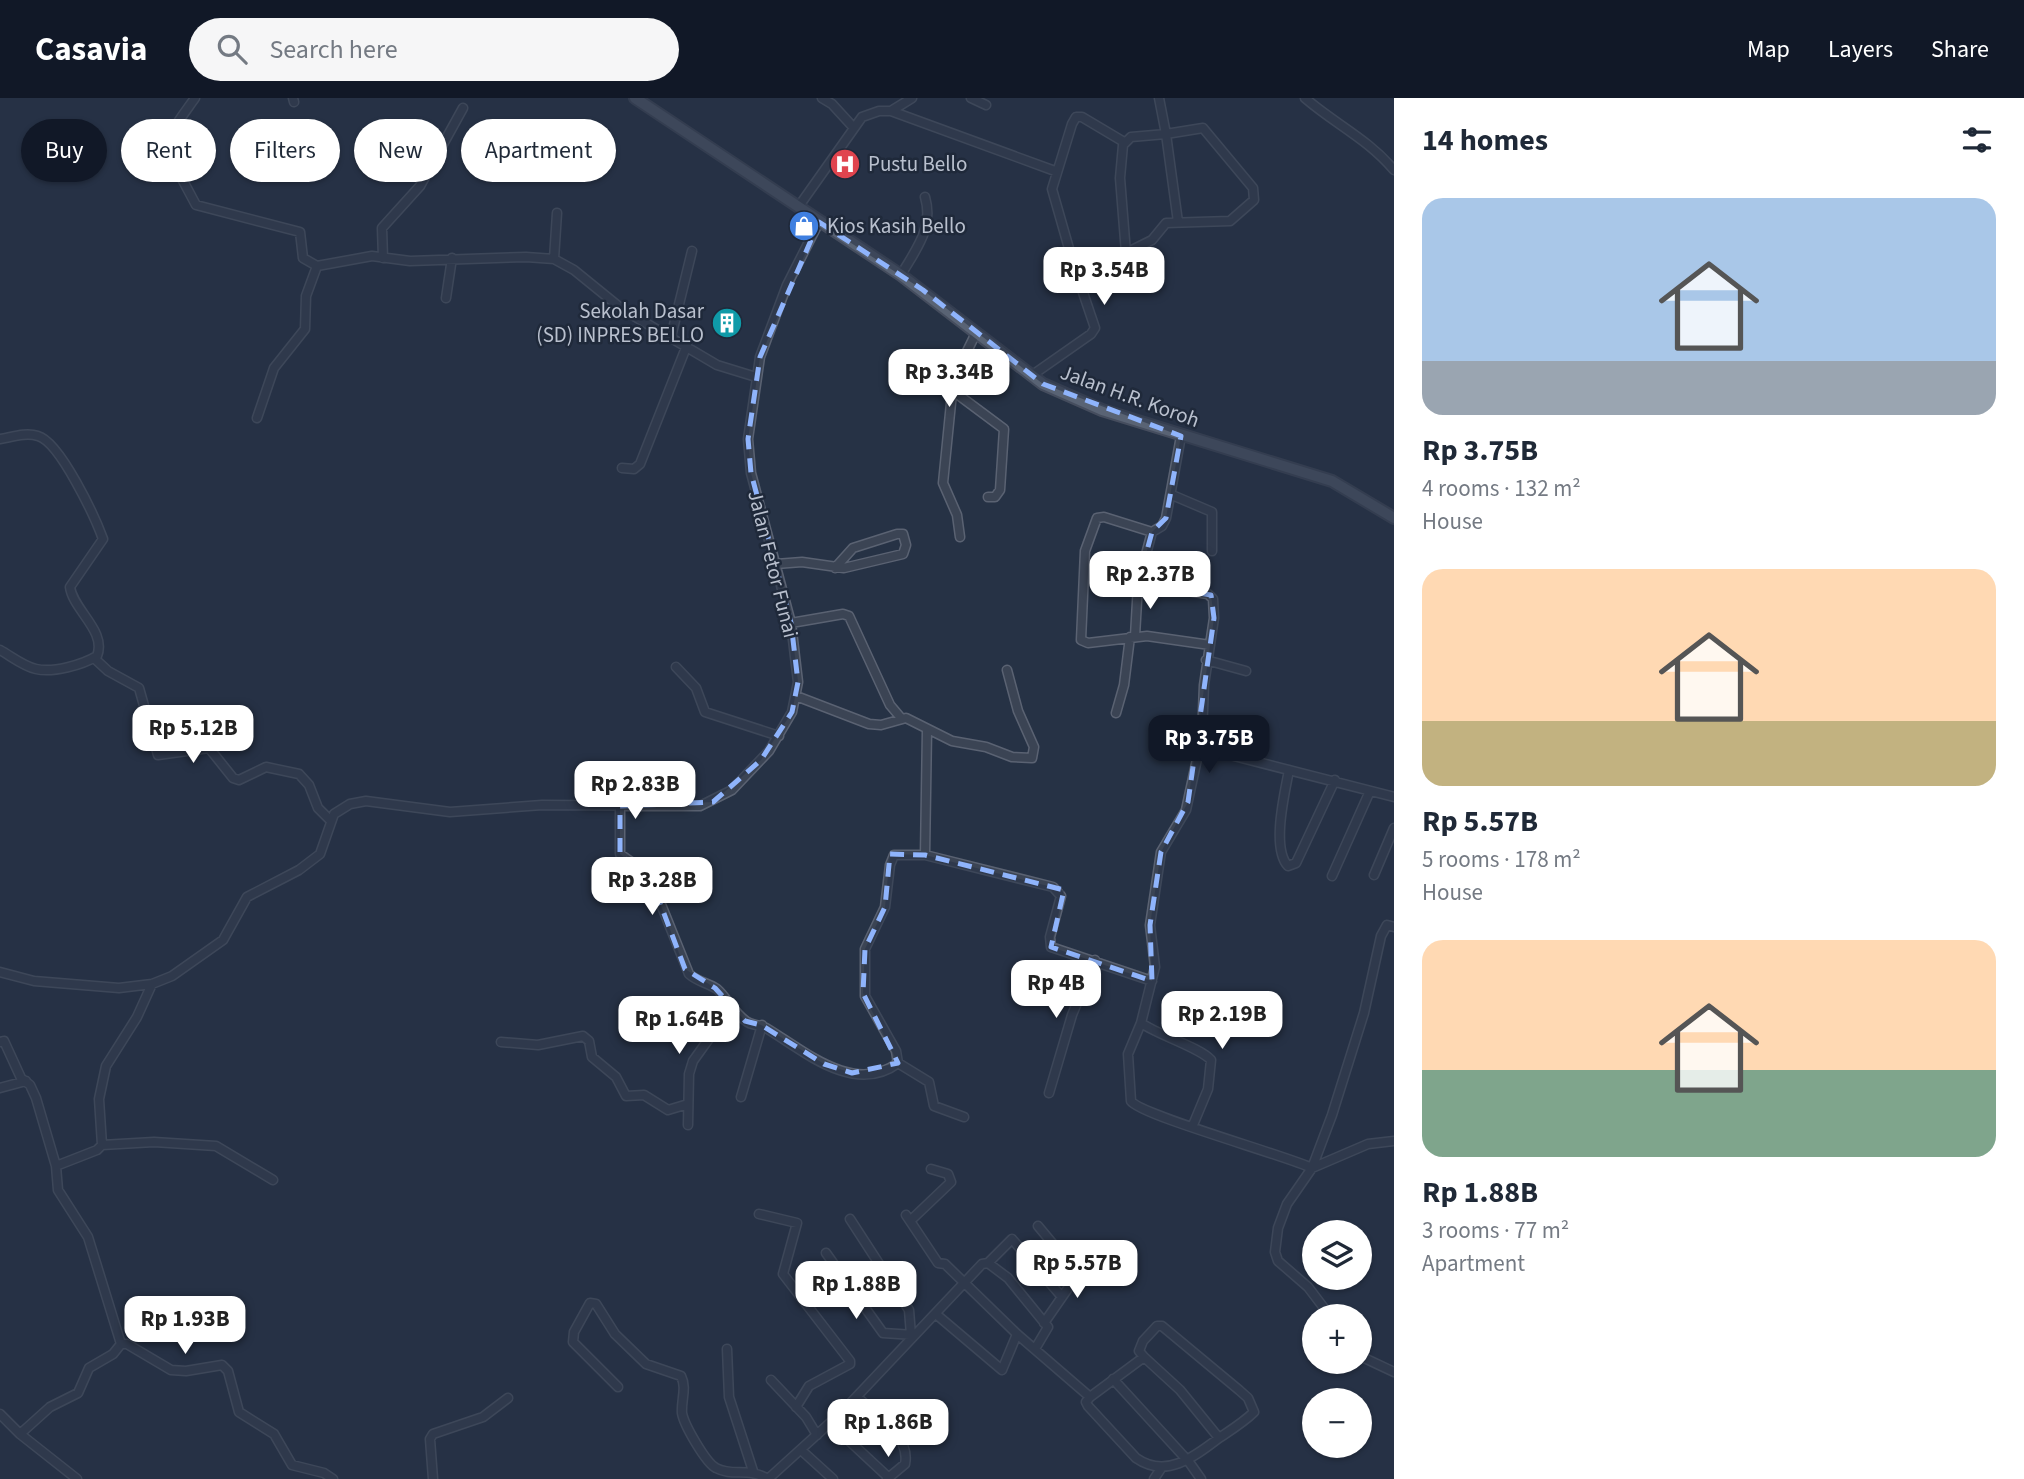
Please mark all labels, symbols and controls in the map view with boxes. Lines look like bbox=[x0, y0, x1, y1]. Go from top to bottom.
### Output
search box bbox=[189, 18, 679, 81]
text: Casavia bbox=[35, 26, 147, 73]
icon: search bbox=[213, 30, 251, 68]
text: Search here bbox=[269, 31, 398, 68]
text: Map bbox=[1747, 32, 1790, 67]
text: Layers bbox=[1828, 32, 1893, 67]
text: Share bbox=[1931, 32, 1989, 67]
chip: Buy bbox=[21, 119, 107, 182]
chip: Rent bbox=[121, 119, 216, 182]
chip: Filters bbox=[230, 119, 340, 182]
chip: New bbox=[354, 119, 447, 182]
chip: Apartment bbox=[461, 119, 616, 182]
text: 14 homes bbox=[1422, 119, 1548, 162]
icon: filters bbox=[1958, 121, 1996, 159]
hospital icon: Pustu Bello bbox=[828, 147, 862, 181]
place label: Pustu Bello bbox=[868, 149, 967, 179]
shop icon: Kios Kasih Bello bbox=[787, 209, 821, 243]
place label: Kios Kasih Bello bbox=[827, 211, 966, 241]
icon: home bbox=[1646, 243, 1772, 369]
pin: Rp 3.54B bbox=[1032, 248, 1176, 307]
text: Rp 3.54B bbox=[1059, 253, 1149, 286]
place label: Sekolah Dasar (SD) INPRES BELLO bbox=[536, 296, 705, 350]
building icon: Sekolah Dasar (SD) INPRES BELLO bbox=[710, 306, 744, 340]
pin: Rp 3.34B bbox=[877, 350, 1021, 409]
text: Rp 3.34B bbox=[904, 355, 994, 388]
street label: Jalan H.R. Koroh bbox=[1056, 357, 1204, 435]
text: Rp 3.75B bbox=[1422, 429, 1538, 472]
text: 4 rooms · 132 m² bbox=[1422, 472, 1581, 505]
street label: Jalan Fetor Funai bbox=[740, 487, 806, 641]
text: House bbox=[1422, 505, 1483, 538]
pin: Rp 2.37B bbox=[1078, 552, 1222, 611]
text: Rp 2.37B bbox=[1105, 557, 1195, 590]
icon: home bbox=[1646, 614, 1772, 740]
pin: Rp 5.12B bbox=[121, 706, 265, 765]
text: Rp 5.12B bbox=[148, 711, 238, 744]
pin: Rp 3.75B bbox=[1137, 716, 1281, 775]
text: Rp 3.75B bbox=[1164, 721, 1254, 754]
pin: Rp 2.83B bbox=[563, 762, 707, 821]
text: Rp 2.83B bbox=[590, 767, 680, 800]
text: Rp 5.57B bbox=[1422, 800, 1538, 843]
text: 5 rooms · 178 m² bbox=[1422, 843, 1581, 876]
pin: Rp 3.28B bbox=[580, 858, 724, 917]
text: Rp 3.28B bbox=[607, 863, 697, 896]
text: House bbox=[1422, 876, 1483, 909]
pin: Rp 4B bbox=[1007, 960, 1105, 1020]
text: Rp 4B bbox=[1027, 966, 1085, 999]
icon: home bbox=[1646, 985, 1772, 1111]
pin: Rp 2.19B bbox=[1150, 992, 1294, 1051]
pin: Rp 1.64B bbox=[607, 996, 751, 1056]
text: Rp 2.19B bbox=[1177, 997, 1267, 1030]
text: Rp 1.64B bbox=[634, 1002, 724, 1035]
text: Rp 1.88B bbox=[1422, 1171, 1538, 1214]
text: 3 rooms · 77 m² bbox=[1422, 1214, 1569, 1247]
map controls bbox=[1302, 1220, 1372, 1458]
button: layers bbox=[1302, 1220, 1372, 1290]
pin: Rp 5.57B bbox=[1005, 1240, 1149, 1300]
text: Rp 5.57B bbox=[1032, 1246, 1122, 1279]
text: Apartment bbox=[1422, 1247, 1525, 1280]
pin: Rp 1.88B bbox=[784, 1262, 928, 1321]
text: Rp 1.88B bbox=[811, 1267, 901, 1300]
pin: Rp 1.93B bbox=[113, 1296, 257, 1356]
text: Rp 1.93B bbox=[140, 1302, 230, 1335]
button: + bbox=[1302, 1304, 1372, 1374]
button: − bbox=[1302, 1388, 1372, 1458]
pin: Rp 1.86B bbox=[816, 1400, 960, 1459]
text: Rp 1.86B bbox=[843, 1405, 933, 1438]

